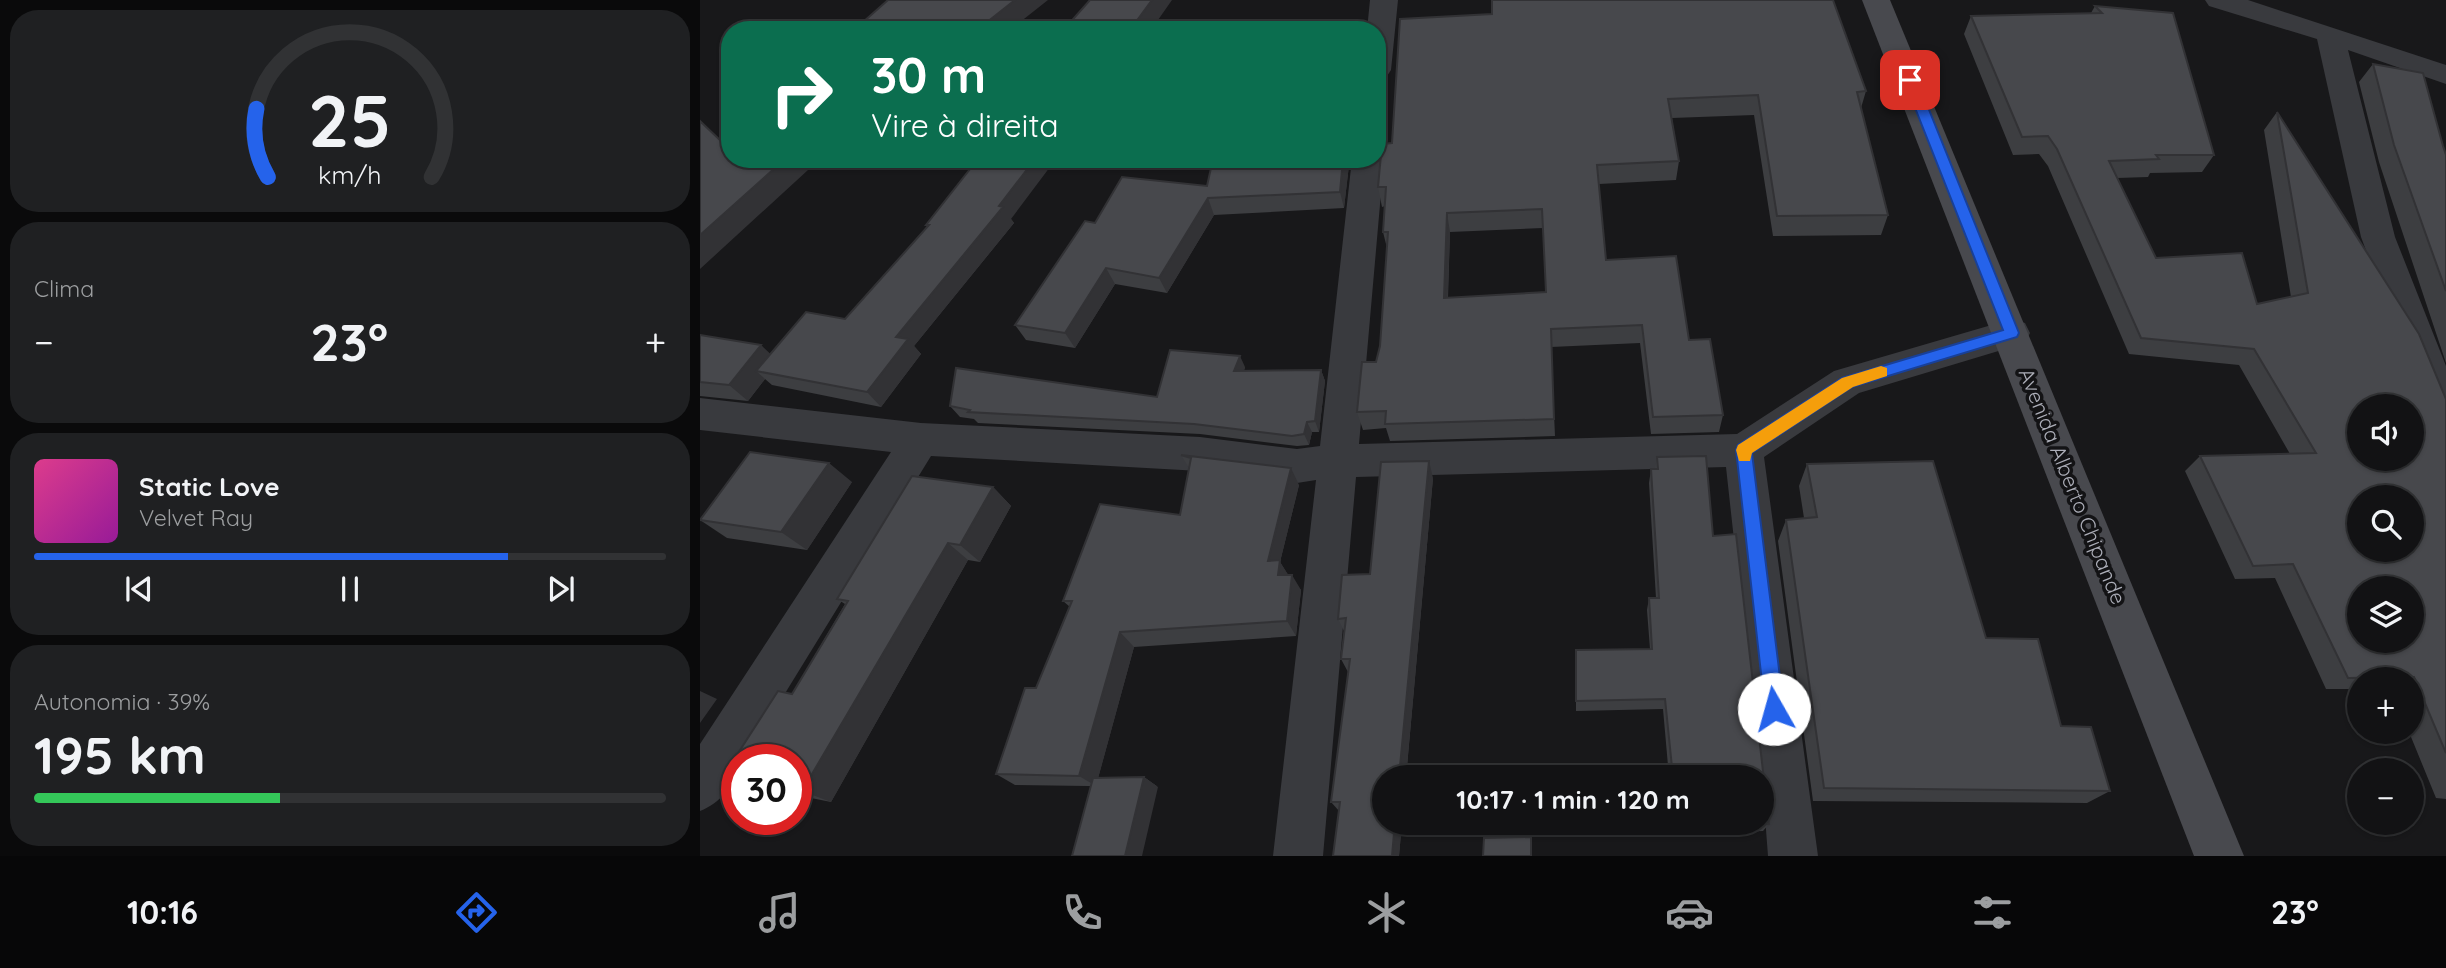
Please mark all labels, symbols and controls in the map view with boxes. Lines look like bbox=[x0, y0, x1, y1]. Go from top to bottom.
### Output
text: 30 m bbox=[871, 44, 986, 105]
icon: right bbox=[756, 49, 847, 140]
pin bbox=[1880, 50, 1940, 110]
icon: arrive bbox=[1891, 61, 1929, 99]
text: 25 bbox=[308, 74, 392, 165]
text: Vire à direita bbox=[871, 105, 1059, 145]
text: km/h bbox=[318, 159, 382, 190]
text: Clima bbox=[34, 274, 94, 303]
text: 23° bbox=[310, 309, 388, 374]
text: − bbox=[34, 318, 54, 366]
text: + bbox=[645, 318, 666, 366]
street label: Avenida Alberto Chipande bbox=[2014, 364, 2132, 608]
map controls bbox=[2347, 394, 2424, 835]
button: sound bbox=[2347, 394, 2424, 471]
text: Static Love bbox=[139, 470, 280, 503]
button: search bbox=[2347, 485, 2424, 562]
text: Velvet Ray bbox=[139, 503, 253, 532]
icon: previous bbox=[120, 570, 158, 608]
icon: pause bbox=[331, 570, 369, 608]
icon: next bbox=[542, 570, 580, 608]
button: layers bbox=[2347, 576, 2424, 653]
button: + bbox=[2347, 667, 2424, 744]
position arrow bbox=[1737, 672, 1811, 746]
text: Autonomia · 39% bbox=[34, 687, 210, 716]
text: 195 km bbox=[34, 722, 206, 787]
speed limit sign: 30 bbox=[721, 744, 812, 835]
button: − bbox=[2347, 758, 2424, 835]
text: 10:17 · 1 min · 120 m bbox=[1456, 783, 1690, 816]
icon: directions bbox=[452, 888, 501, 937]
icon: music bbox=[755, 888, 804, 937]
icon: phone bbox=[1058, 888, 1107, 937]
icon: climate bbox=[1362, 888, 1411, 937]
icon: car bbox=[1665, 888, 1714, 937]
icon: filters bbox=[1968, 888, 2017, 937]
text: 10:16 bbox=[127, 892, 198, 932]
text: 23° bbox=[2271, 892, 2319, 932]

